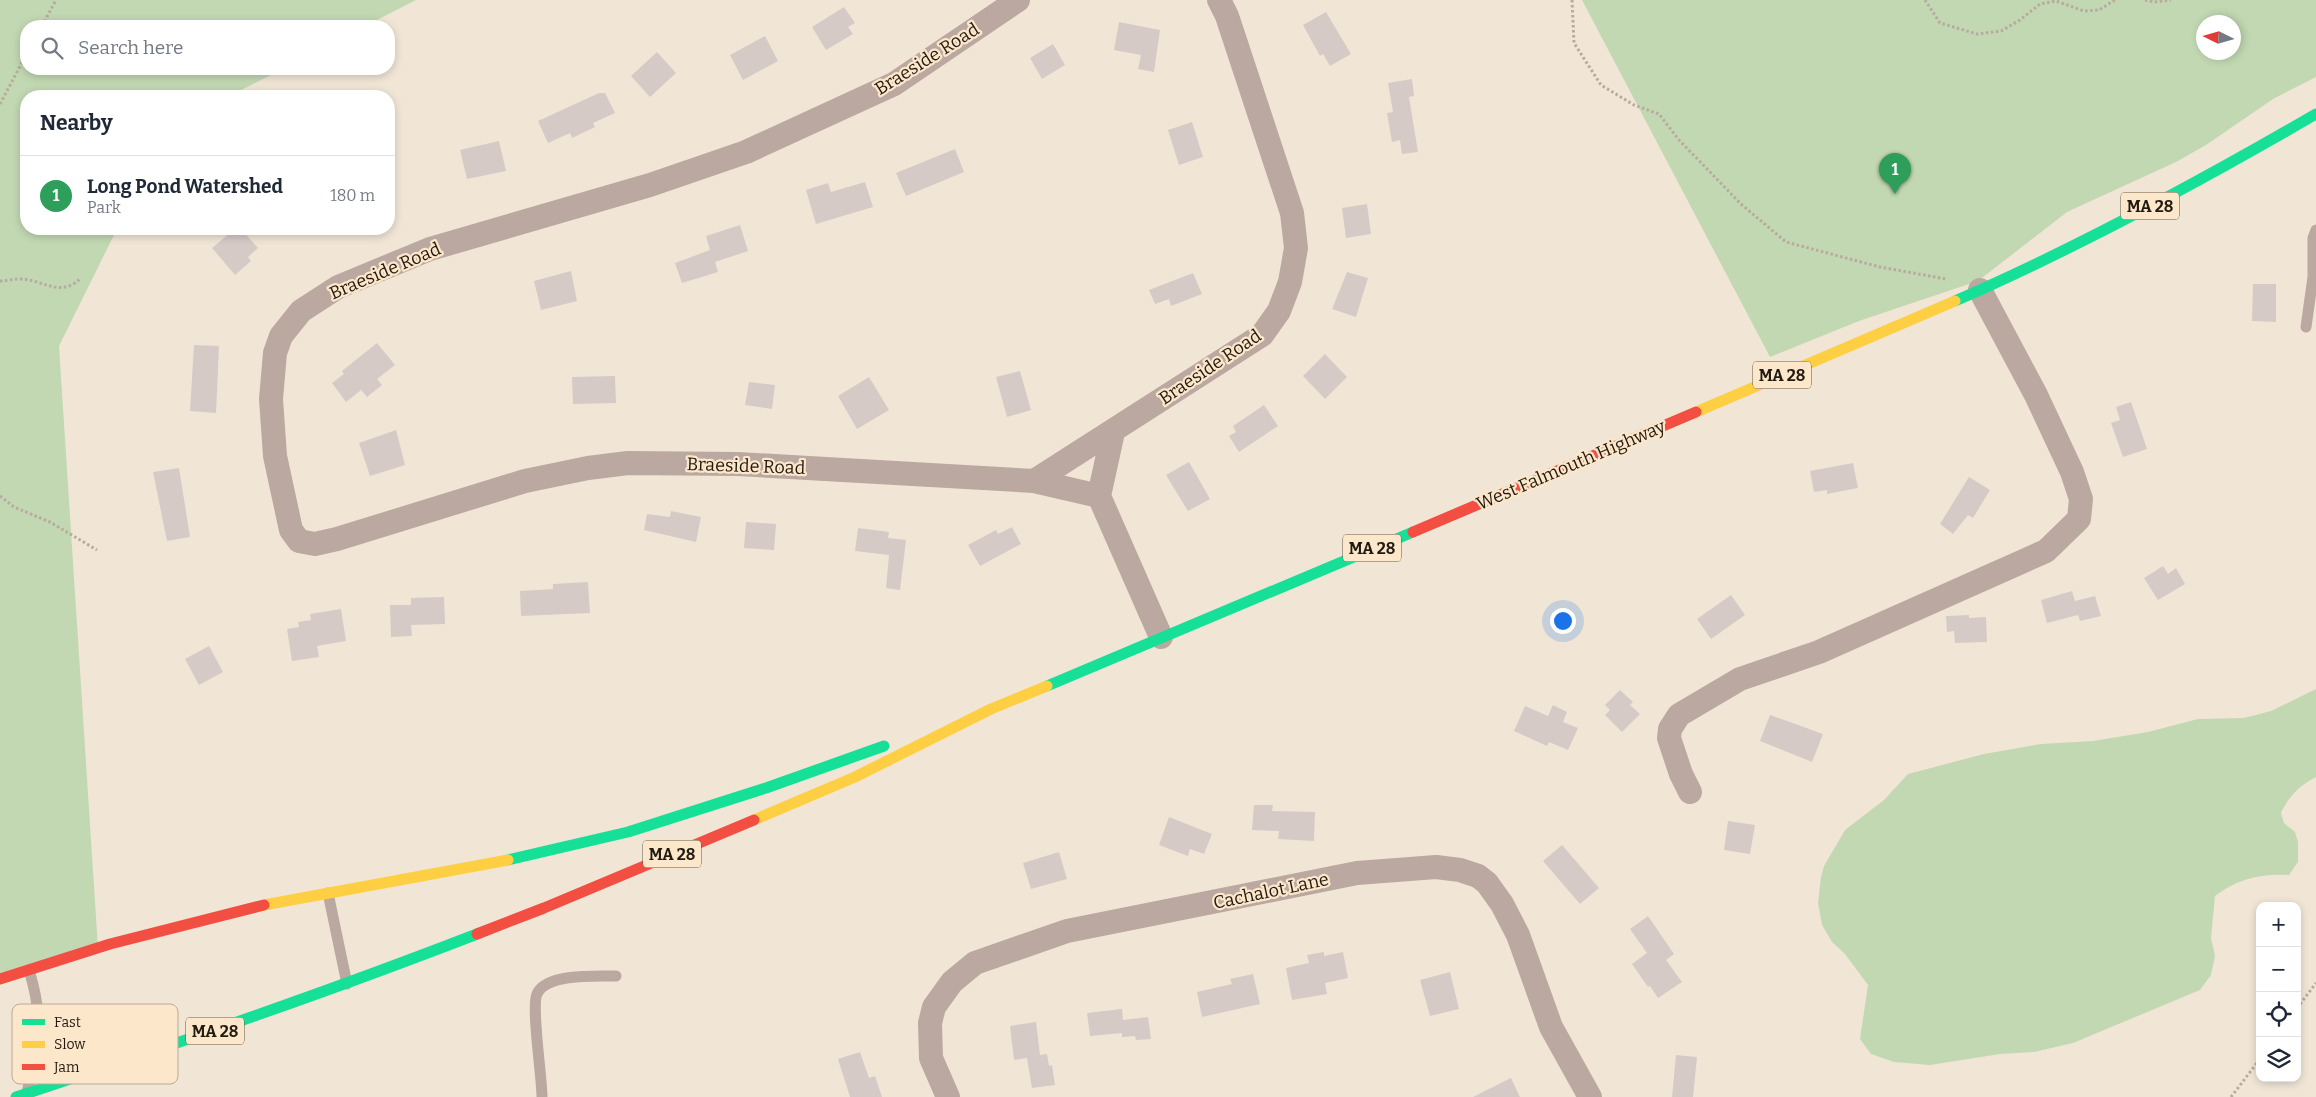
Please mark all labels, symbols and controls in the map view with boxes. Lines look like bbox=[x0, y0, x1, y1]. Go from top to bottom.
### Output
north arrow bbox=[2196, 15, 2241, 60]
street label: Braeside Road bbox=[871, 18, 983, 100]
search box bbox=[20, 20, 395, 75]
icon: search bbox=[38, 34, 66, 62]
text: Search here bbox=[78, 36, 183, 59]
text: Nearby bbox=[40, 110, 113, 136]
pin: 1 bbox=[1879, 153, 1911, 194]
text: Long Pond Watershed bbox=[87, 175, 283, 198]
text: 1 bbox=[53, 186, 59, 205]
text: 180 m bbox=[330, 186, 375, 205]
road number: MA 28 bbox=[2121, 192, 2179, 220]
text: Park bbox=[87, 198, 121, 217]
street label: Braeside Road bbox=[326, 238, 444, 304]
street label: Braeside Road bbox=[1155, 325, 1266, 409]
road number: MA 28 bbox=[1753, 362, 1811, 388]
street label: West Falmouth Highway bbox=[1473, 415, 1669, 515]
street label: Braeside Road bbox=[686, 453, 806, 479]
road number: MA 28 bbox=[1343, 534, 1401, 562]
your location bbox=[1550, 608, 1576, 634]
road number: MA 28 bbox=[643, 841, 701, 868]
street label: Cachalot Lane bbox=[1211, 868, 1331, 914]
map controls bbox=[2256, 902, 2301, 1082]
button: + bbox=[2256, 902, 2301, 947]
button: − bbox=[2256, 947, 2301, 992]
button: locate bbox=[2256, 992, 2301, 1037]
legend bbox=[12, 1004, 178, 1084]
text: Fast bbox=[54, 1014, 81, 1031]
road number: MA 28 bbox=[186, 1018, 244, 1044]
text: Slow bbox=[54, 1036, 86, 1053]
button: layers bbox=[2256, 1037, 2301, 1082]
text: Jam bbox=[53, 1059, 80, 1076]

